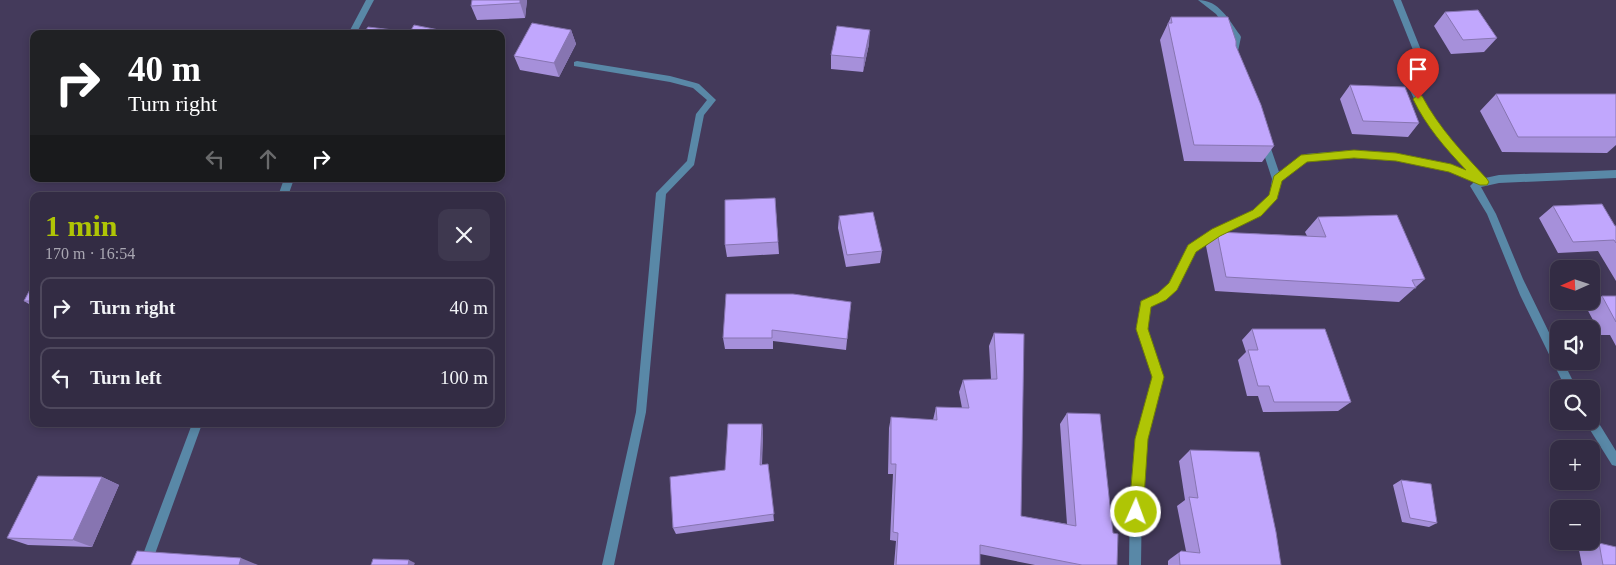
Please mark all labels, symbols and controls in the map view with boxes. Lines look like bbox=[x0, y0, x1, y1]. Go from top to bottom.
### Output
pin bbox=[1397, 48, 1439, 99]
icon: right bbox=[45, 50, 110, 115]
text: 40 m bbox=[128, 50, 201, 89]
icon: arrive bbox=[1404, 55, 1432, 83]
text: Turn right bbox=[128, 91, 217, 116]
icon: left bbox=[201, 145, 229, 173]
icon: ahead bbox=[254, 145, 282, 173]
icon: right bbox=[307, 145, 335, 173]
text: 1 min bbox=[45, 209, 118, 242]
button: close bbox=[438, 209, 490, 261]
text: 170 m · 16:54 bbox=[45, 245, 135, 262]
north arrow bbox=[1550, 260, 1600, 310]
map controls bbox=[1550, 260, 1600, 550]
icon: right bbox=[47, 294, 75, 322]
text: Turn right bbox=[90, 297, 175, 318]
text: 40 m bbox=[449, 297, 488, 318]
button: sound bbox=[1550, 320, 1600, 370]
icon: left bbox=[47, 364, 75, 392]
text: Turn left bbox=[90, 367, 162, 388]
text: 100 m bbox=[440, 367, 488, 388]
button: search bbox=[1550, 380, 1600, 430]
button: + bbox=[1550, 440, 1600, 490]
position arrow bbox=[1109, 485, 1161, 537]
button: − bbox=[1550, 500, 1600, 550]

